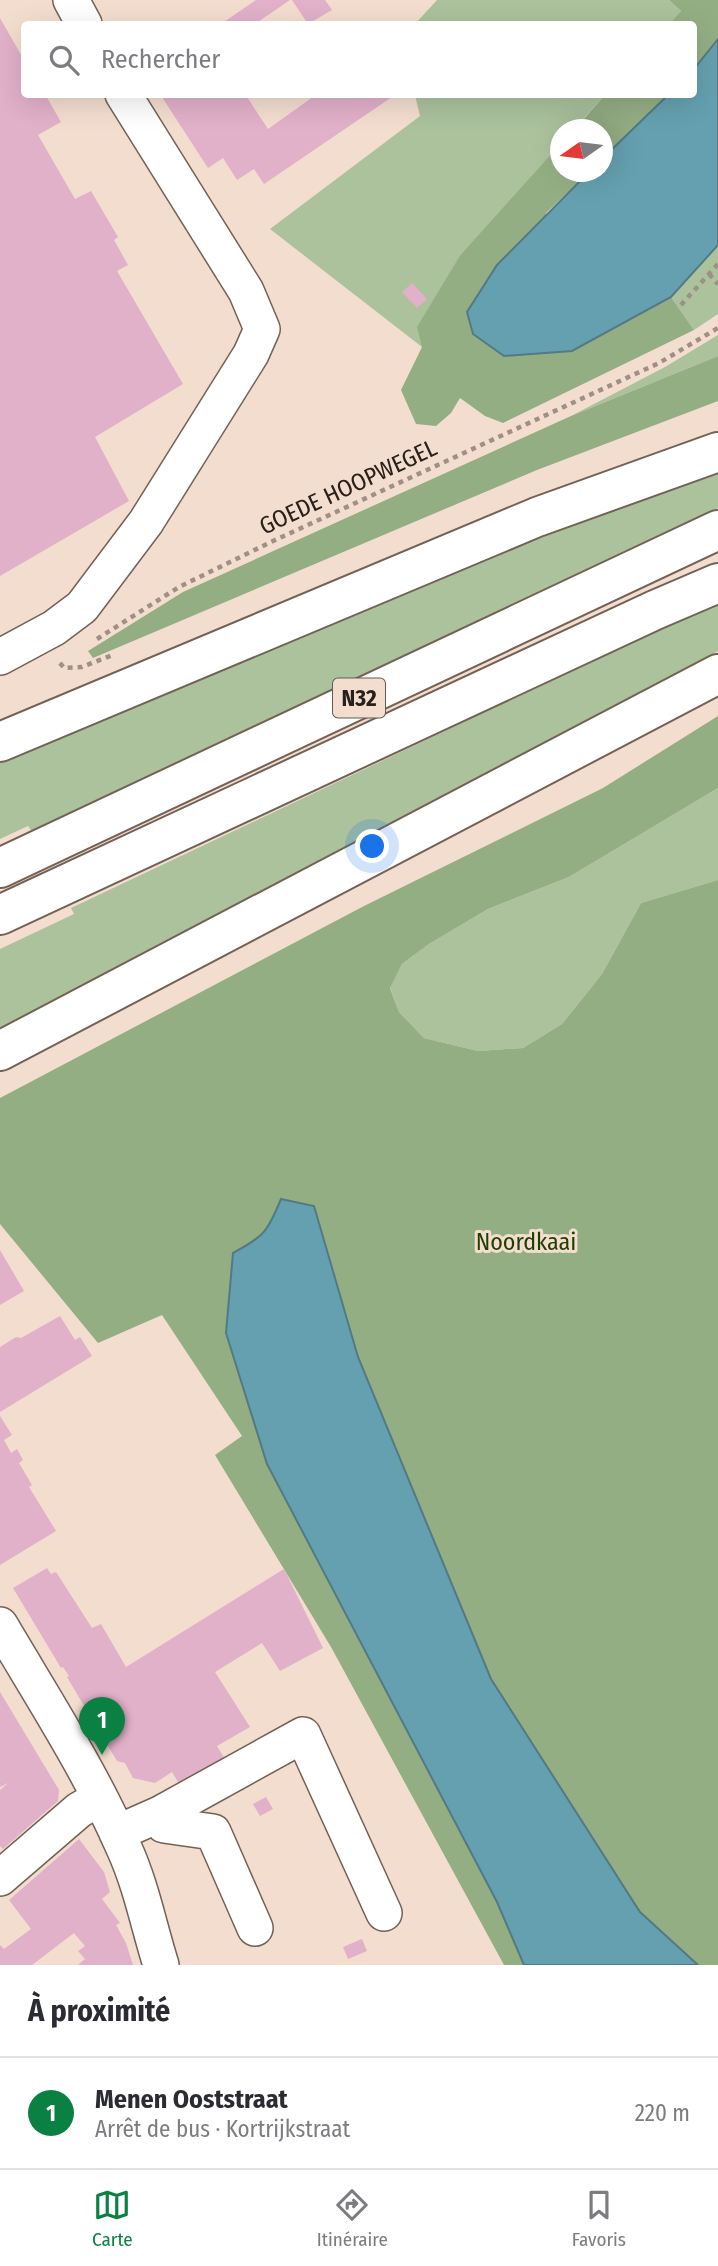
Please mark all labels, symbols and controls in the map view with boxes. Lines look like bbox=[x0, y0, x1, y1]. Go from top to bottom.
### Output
search box bbox=[21, 21, 697, 98]
icon: search bbox=[45, 41, 83, 79]
text: Rechercher bbox=[101, 44, 220, 75]
north arrow bbox=[550, 119, 613, 182]
street label: GOEDE HOOPWEGEL bbox=[255, 433, 441, 540]
road number: N32 bbox=[333, 678, 385, 718]
your location bbox=[355, 829, 389, 863]
park label: Noordkaai bbox=[476, 1228, 576, 1256]
pin: 1 bbox=[79, 1697, 125, 1755]
text: À proximité bbox=[28, 1993, 170, 2029]
text: Menen Ooststraat bbox=[95, 2084, 288, 2115]
text: 1 bbox=[46, 2099, 56, 2127]
text: 220 m bbox=[635, 2099, 690, 2127]
text: Arrêt de bus · Kortrijkstraat bbox=[95, 2115, 350, 2143]
tab: Carte bbox=[92, 2186, 133, 2251]
tab: Itinéraire bbox=[317, 2186, 388, 2251]
tab: Favoris bbox=[572, 2186, 626, 2251]

